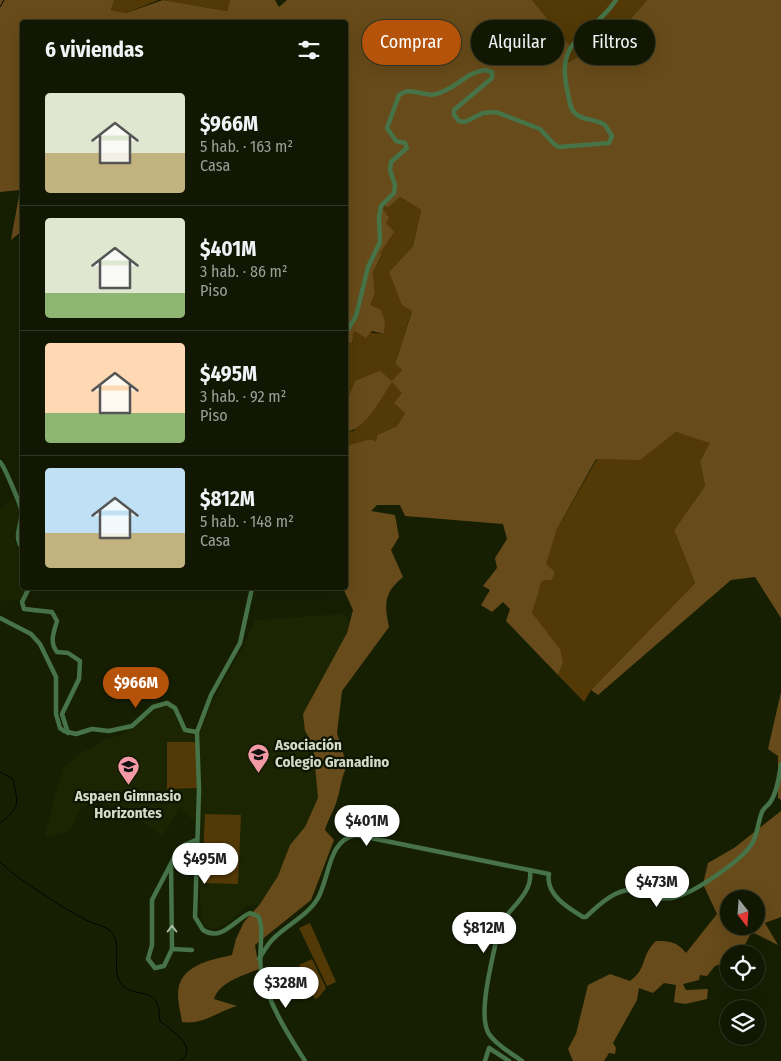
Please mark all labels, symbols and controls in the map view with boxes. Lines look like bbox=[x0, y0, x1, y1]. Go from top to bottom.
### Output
chip: Comprar bbox=[362, 20, 461, 65]
chip: Alquilar bbox=[471, 20, 564, 65]
chip: Filtros bbox=[574, 20, 655, 65]
icon: filters bbox=[295, 36, 323, 64]
text: 6 viviendas bbox=[45, 37, 144, 63]
text: $966M bbox=[200, 111, 258, 137]
icon: home bbox=[85, 113, 145, 173]
text: 5 hab. · 163 m² bbox=[200, 137, 293, 156]
text: Casa bbox=[200, 156, 230, 175]
text: $401M bbox=[200, 236, 256, 262]
icon: home bbox=[85, 238, 145, 298]
text: 3 hab. · 86 m² bbox=[200, 262, 288, 281]
text: Piso bbox=[200, 281, 228, 300]
text: $495M bbox=[200, 361, 257, 387]
icon: home bbox=[85, 363, 145, 423]
text: 3 hab. · 92 m² bbox=[200, 387, 286, 406]
text: Piso bbox=[200, 406, 228, 425]
text: $812M bbox=[200, 486, 255, 512]
icon: home bbox=[85, 488, 145, 548]
text: 5 hab. · 148 m² bbox=[200, 512, 294, 531]
text: Casa bbox=[200, 531, 230, 550]
pin: $966M bbox=[101, 666, 171, 709]
text: $966M bbox=[114, 673, 158, 692]
place label: Asociación Colegio Granadino bbox=[274, 736, 389, 771]
school or university icon: Asociación Colegio Granadino bbox=[247, 742, 271, 773]
school or university icon: Aspaen Gimnasio Horizontes bbox=[116, 755, 140, 786]
place label: Aspaen Gimnasio Horizontes bbox=[74, 787, 181, 822]
pin: $401M bbox=[332, 804, 402, 847]
text: $401M bbox=[346, 811, 388, 830]
pin: $495M bbox=[170, 842, 240, 885]
text: $495M bbox=[183, 849, 227, 868]
pin: $473M bbox=[622, 866, 692, 908]
text: $473M bbox=[636, 872, 678, 891]
north arrow bbox=[720, 890, 765, 935]
map controls bbox=[720, 890, 765, 1045]
pin: $812M bbox=[449, 912, 519, 954]
text: $812M bbox=[463, 918, 505, 937]
one-way arrow bbox=[166, 924, 177, 932]
button: locate bbox=[720, 945, 765, 990]
pin: $328M bbox=[251, 966, 321, 1009]
text: $328M bbox=[265, 973, 307, 992]
button: layers bbox=[720, 1000, 765, 1045]

